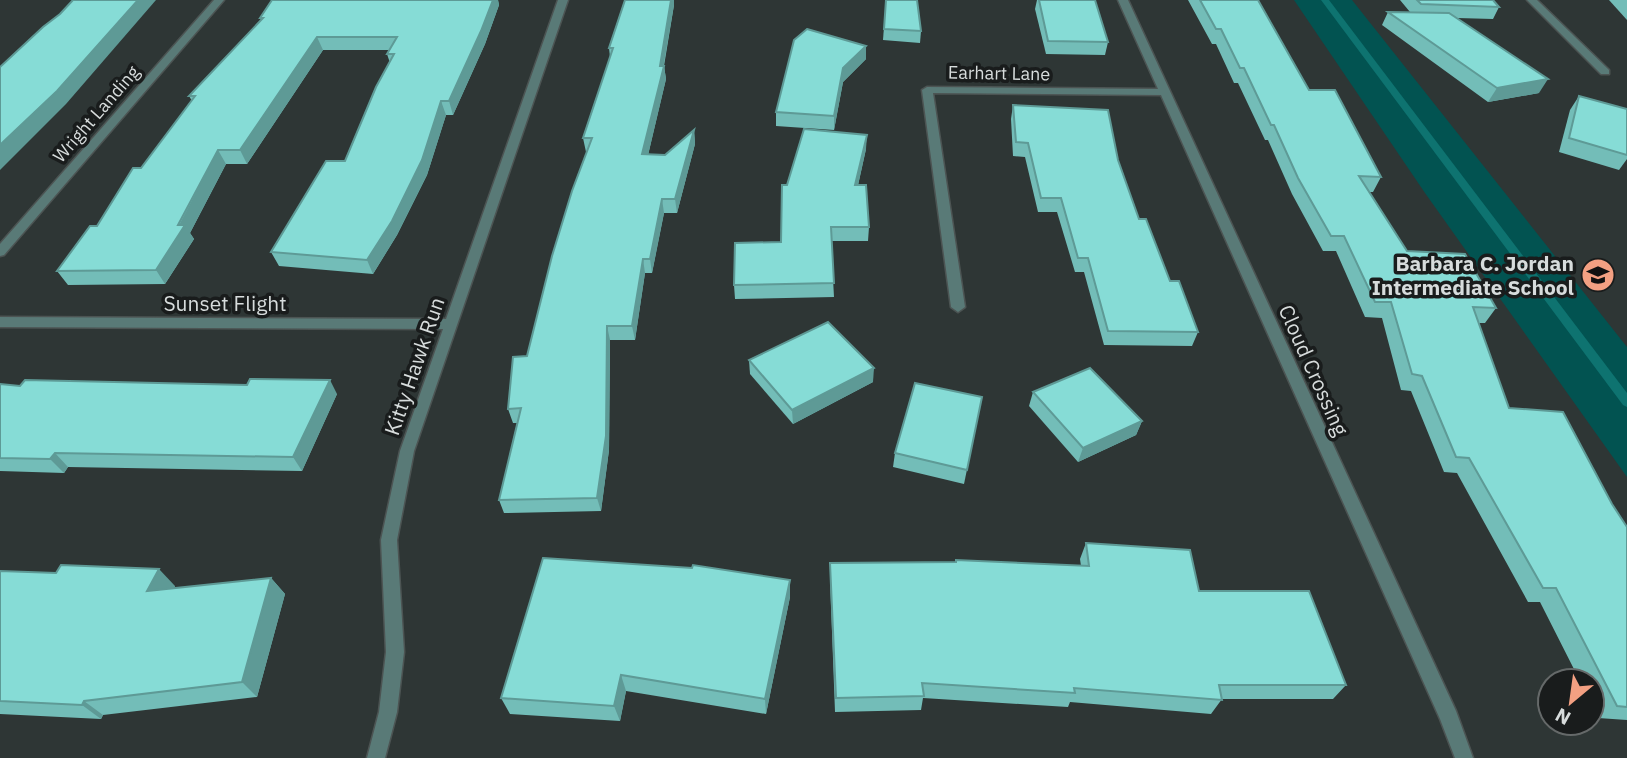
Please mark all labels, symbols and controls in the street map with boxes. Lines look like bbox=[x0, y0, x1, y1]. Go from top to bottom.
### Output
street label: Wright Landing bbox=[48, 61, 145, 167]
street label: Earhart Lane bbox=[948, 61, 1051, 85]
place label: Barbara C. Jordan Intermediate School bbox=[1372, 249, 1574, 301]
school or university icon: Barbara C. Jordan Intermediate School bbox=[1579, 256, 1617, 294]
street label: Sunset Flight bbox=[163, 289, 287, 317]
street label: Kitty Hawk Run bbox=[377, 293, 451, 439]
street label: Cloud Crossing bbox=[1273, 300, 1355, 440]
north arrow bbox=[1536, 667, 1606, 737]
text: N bbox=[1551, 703, 1575, 731]

